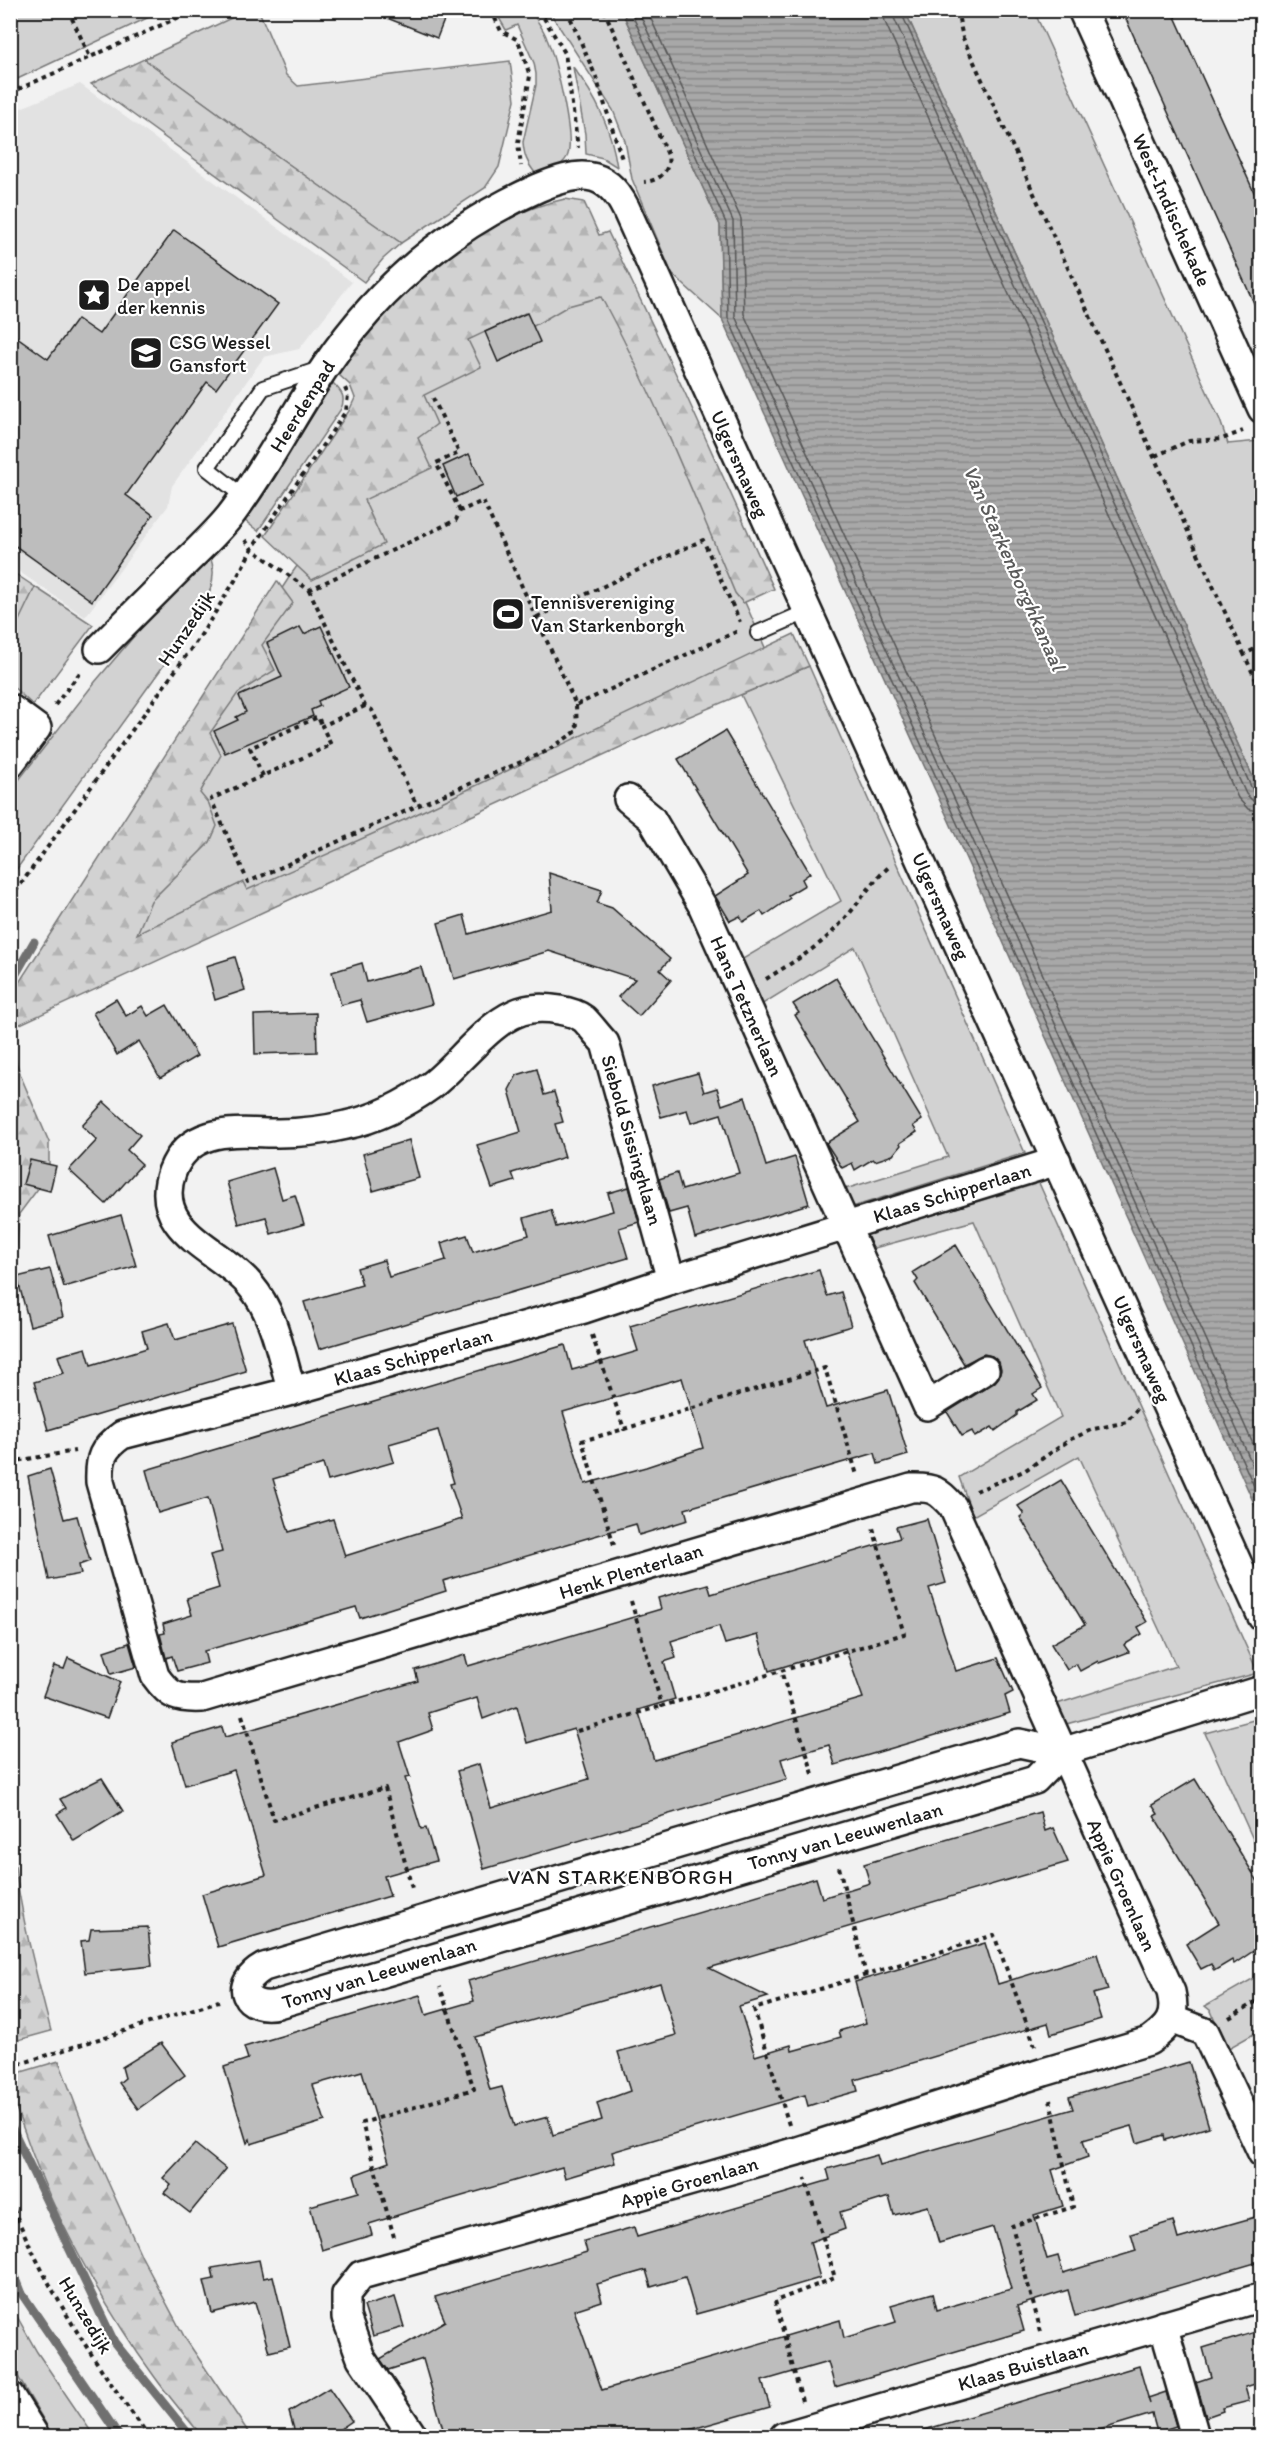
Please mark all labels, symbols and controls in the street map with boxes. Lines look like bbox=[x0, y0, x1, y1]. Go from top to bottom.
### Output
street label: West-Indischekade bbox=[1128, 130, 1216, 290]
place label: De appel der kennis bbox=[117, 272, 205, 319]
place icon: De appel der kennis bbox=[76, 277, 112, 313]
place label: CSG Wessel Gansfort bbox=[169, 330, 271, 377]
school or university icon: CSG Wessel Gansfort bbox=[128, 335, 164, 371]
street label: Heerdenpad bbox=[264, 355, 340, 457]
street label: Ulgersmaweg bbox=[706, 407, 775, 522]
water label: Van Starkenborghkanaal bbox=[959, 462, 1072, 676]
street label: Hunzedijk bbox=[152, 586, 220, 670]
place label: Tennisvereniging Van Starkenborgh bbox=[531, 590, 685, 637]
sports icon: Tennisvereniging Van Starkenborgh bbox=[490, 596, 526, 632]
street label: Ulgersmaweg bbox=[907, 849, 976, 964]
street label: Hans Tetznerlaan bbox=[705, 932, 789, 1080]
street label: Siebold Sissinghlaan bbox=[596, 1052, 668, 1228]
street label: Klaas Schipperlaan bbox=[870, 1158, 1034, 1228]
street label: Ulgersmaweg bbox=[1108, 1292, 1177, 1407]
street label: Klaas Schipperlaan bbox=[331, 1323, 495, 1391]
street label: Henk Plenterlaan bbox=[556, 1538, 706, 1604]
street label: Tonny van Leeuwenlaan bbox=[745, 1797, 945, 1875]
street label: Appie Groenlaan bbox=[1082, 1815, 1162, 1955]
district label: VAN STARKENBORGH bbox=[508, 1864, 734, 1889]
street label: Tonny van Leeuwenlaan bbox=[279, 1932, 479, 2014]
street label: Appie Groenlaan bbox=[617, 2151, 761, 2213]
street label: Hunzedijk bbox=[54, 2272, 118, 2358]
street label: Klaas Buistlaan bbox=[955, 2336, 1091, 2396]

